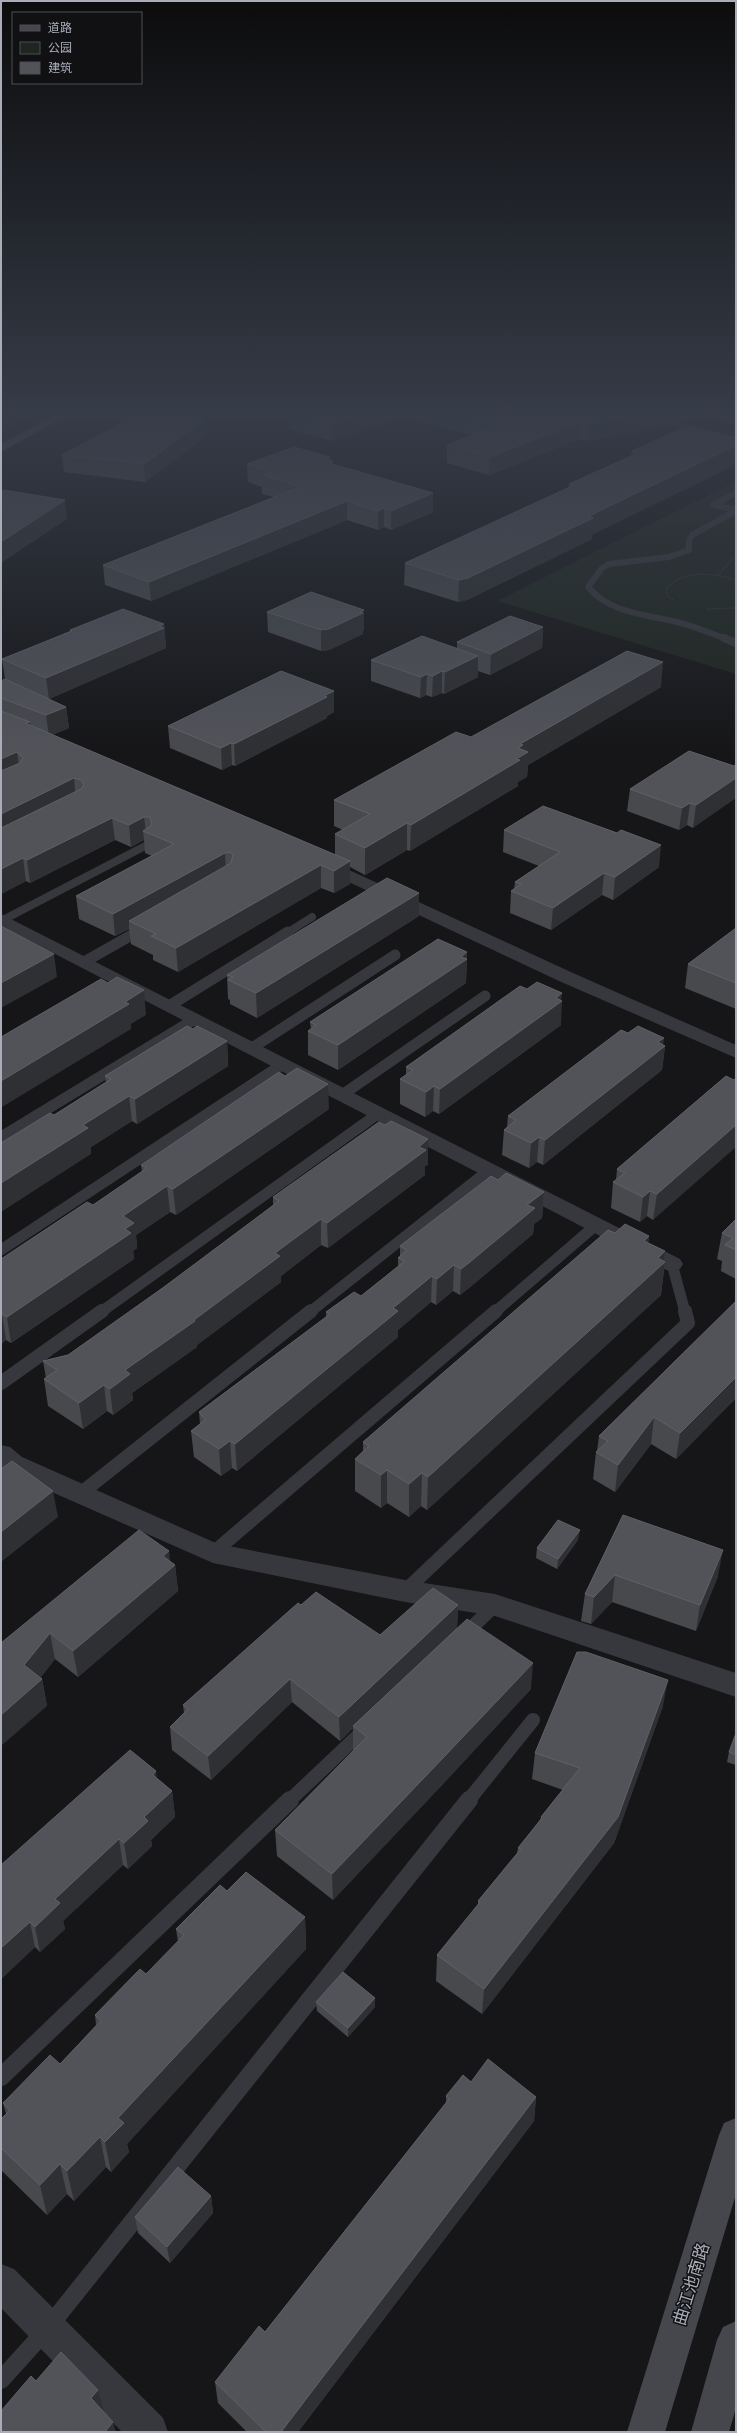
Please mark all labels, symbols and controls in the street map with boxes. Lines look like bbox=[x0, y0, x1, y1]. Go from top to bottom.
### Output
legend bbox=[12, 12, 142, 84]
text: 道路 bbox=[48, 20, 72, 36]
text: 公园 bbox=[48, 40, 72, 56]
text: 建筑 bbox=[48, 60, 72, 76]
street label: 曲江池南路 bbox=[668, 2240, 715, 2328]

